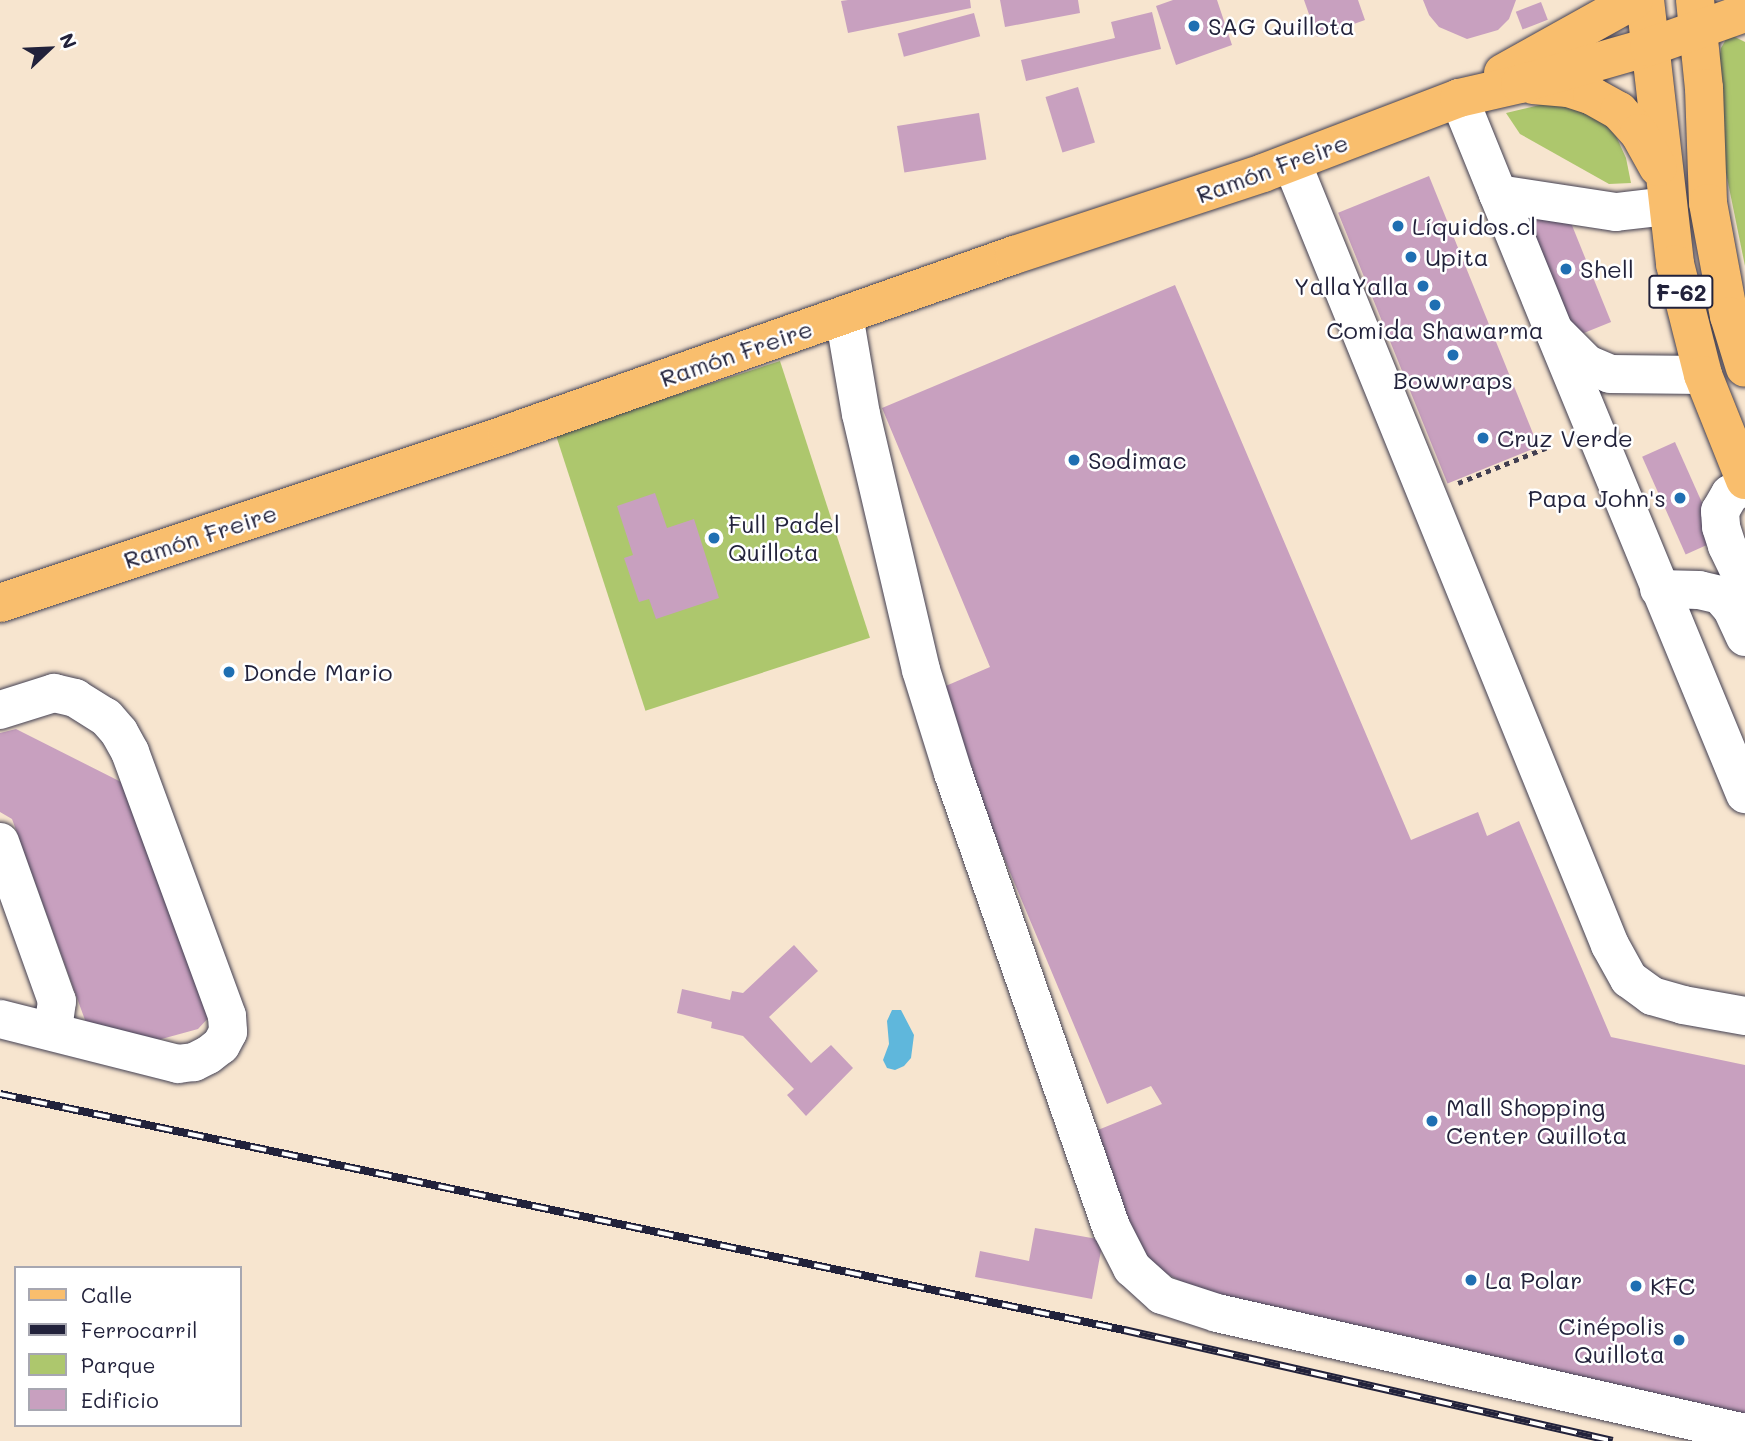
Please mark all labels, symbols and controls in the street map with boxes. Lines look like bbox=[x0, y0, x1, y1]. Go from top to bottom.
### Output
place label: SAG Quillota bbox=[1208, 12, 1355, 40]
north arrow bbox=[14, 14, 84, 84]
marker: SAG Quillota bbox=[1186, 18, 1202, 34]
text: N bbox=[54, 29, 83, 52]
street label: Ramón Freire bbox=[1192, 127, 1352, 209]
place label: Líquidos.cl bbox=[1412, 212, 1536, 240]
marker: Líquidos.cl bbox=[1390, 218, 1406, 234]
place label: Upita bbox=[1425, 243, 1489, 271]
marker: Upita bbox=[1403, 249, 1419, 265]
place label: Shell bbox=[1580, 255, 1634, 283]
marker: Shell bbox=[1558, 261, 1574, 277]
place label: YallaYalla bbox=[1294, 272, 1409, 300]
road number: F-62 bbox=[1648, 272, 1714, 312]
marker: YallaYalla bbox=[1415, 278, 1431, 294]
marker: Comida Shawarma bbox=[1427, 297, 1443, 313]
street label: Ramón Freire bbox=[656, 313, 816, 393]
place label: Comida Shawarma bbox=[1326, 316, 1544, 344]
marker: Bowwraps bbox=[1445, 347, 1461, 363]
place label: Bowwraps bbox=[1393, 366, 1513, 394]
place label: Cruz Verde bbox=[1497, 424, 1633, 452]
marker: Cruz Verde bbox=[1475, 430, 1491, 446]
place label: Sodimac bbox=[1088, 446, 1186, 474]
marker: Sodimac bbox=[1066, 452, 1082, 468]
place label: Papa John's bbox=[1528, 484, 1666, 512]
marker: Papa John's bbox=[1672, 490, 1688, 506]
street label: Ramón Freire bbox=[120, 498, 280, 574]
place label: Full Padel Quillota bbox=[728, 510, 840, 566]
marker: Full Padel Quillota bbox=[706, 530, 722, 546]
place label: Donde Mario bbox=[243, 658, 392, 686]
marker: Donde Mario bbox=[221, 664, 237, 680]
place label: Mall Shopping Center Quillota bbox=[1446, 1093, 1627, 1149]
marker: Mall Shopping Center Quillota bbox=[1424, 1113, 1440, 1129]
legend bbox=[14, 1266, 242, 1427]
place label: La Polar bbox=[1485, 1266, 1582, 1294]
marker: La Polar bbox=[1463, 1272, 1479, 1288]
place label: KFC bbox=[1650, 1272, 1695, 1300]
marker: KFC bbox=[1628, 1278, 1644, 1294]
text: Calle bbox=[81, 1281, 133, 1308]
place label: Cinépolis Quillota bbox=[1558, 1312, 1665, 1368]
text: Ferrocarril bbox=[81, 1316, 198, 1343]
marker: Cinépolis Quillota bbox=[1671, 1332, 1687, 1348]
text: Parque bbox=[81, 1351, 155, 1378]
text: Edificio bbox=[81, 1386, 159, 1413]

